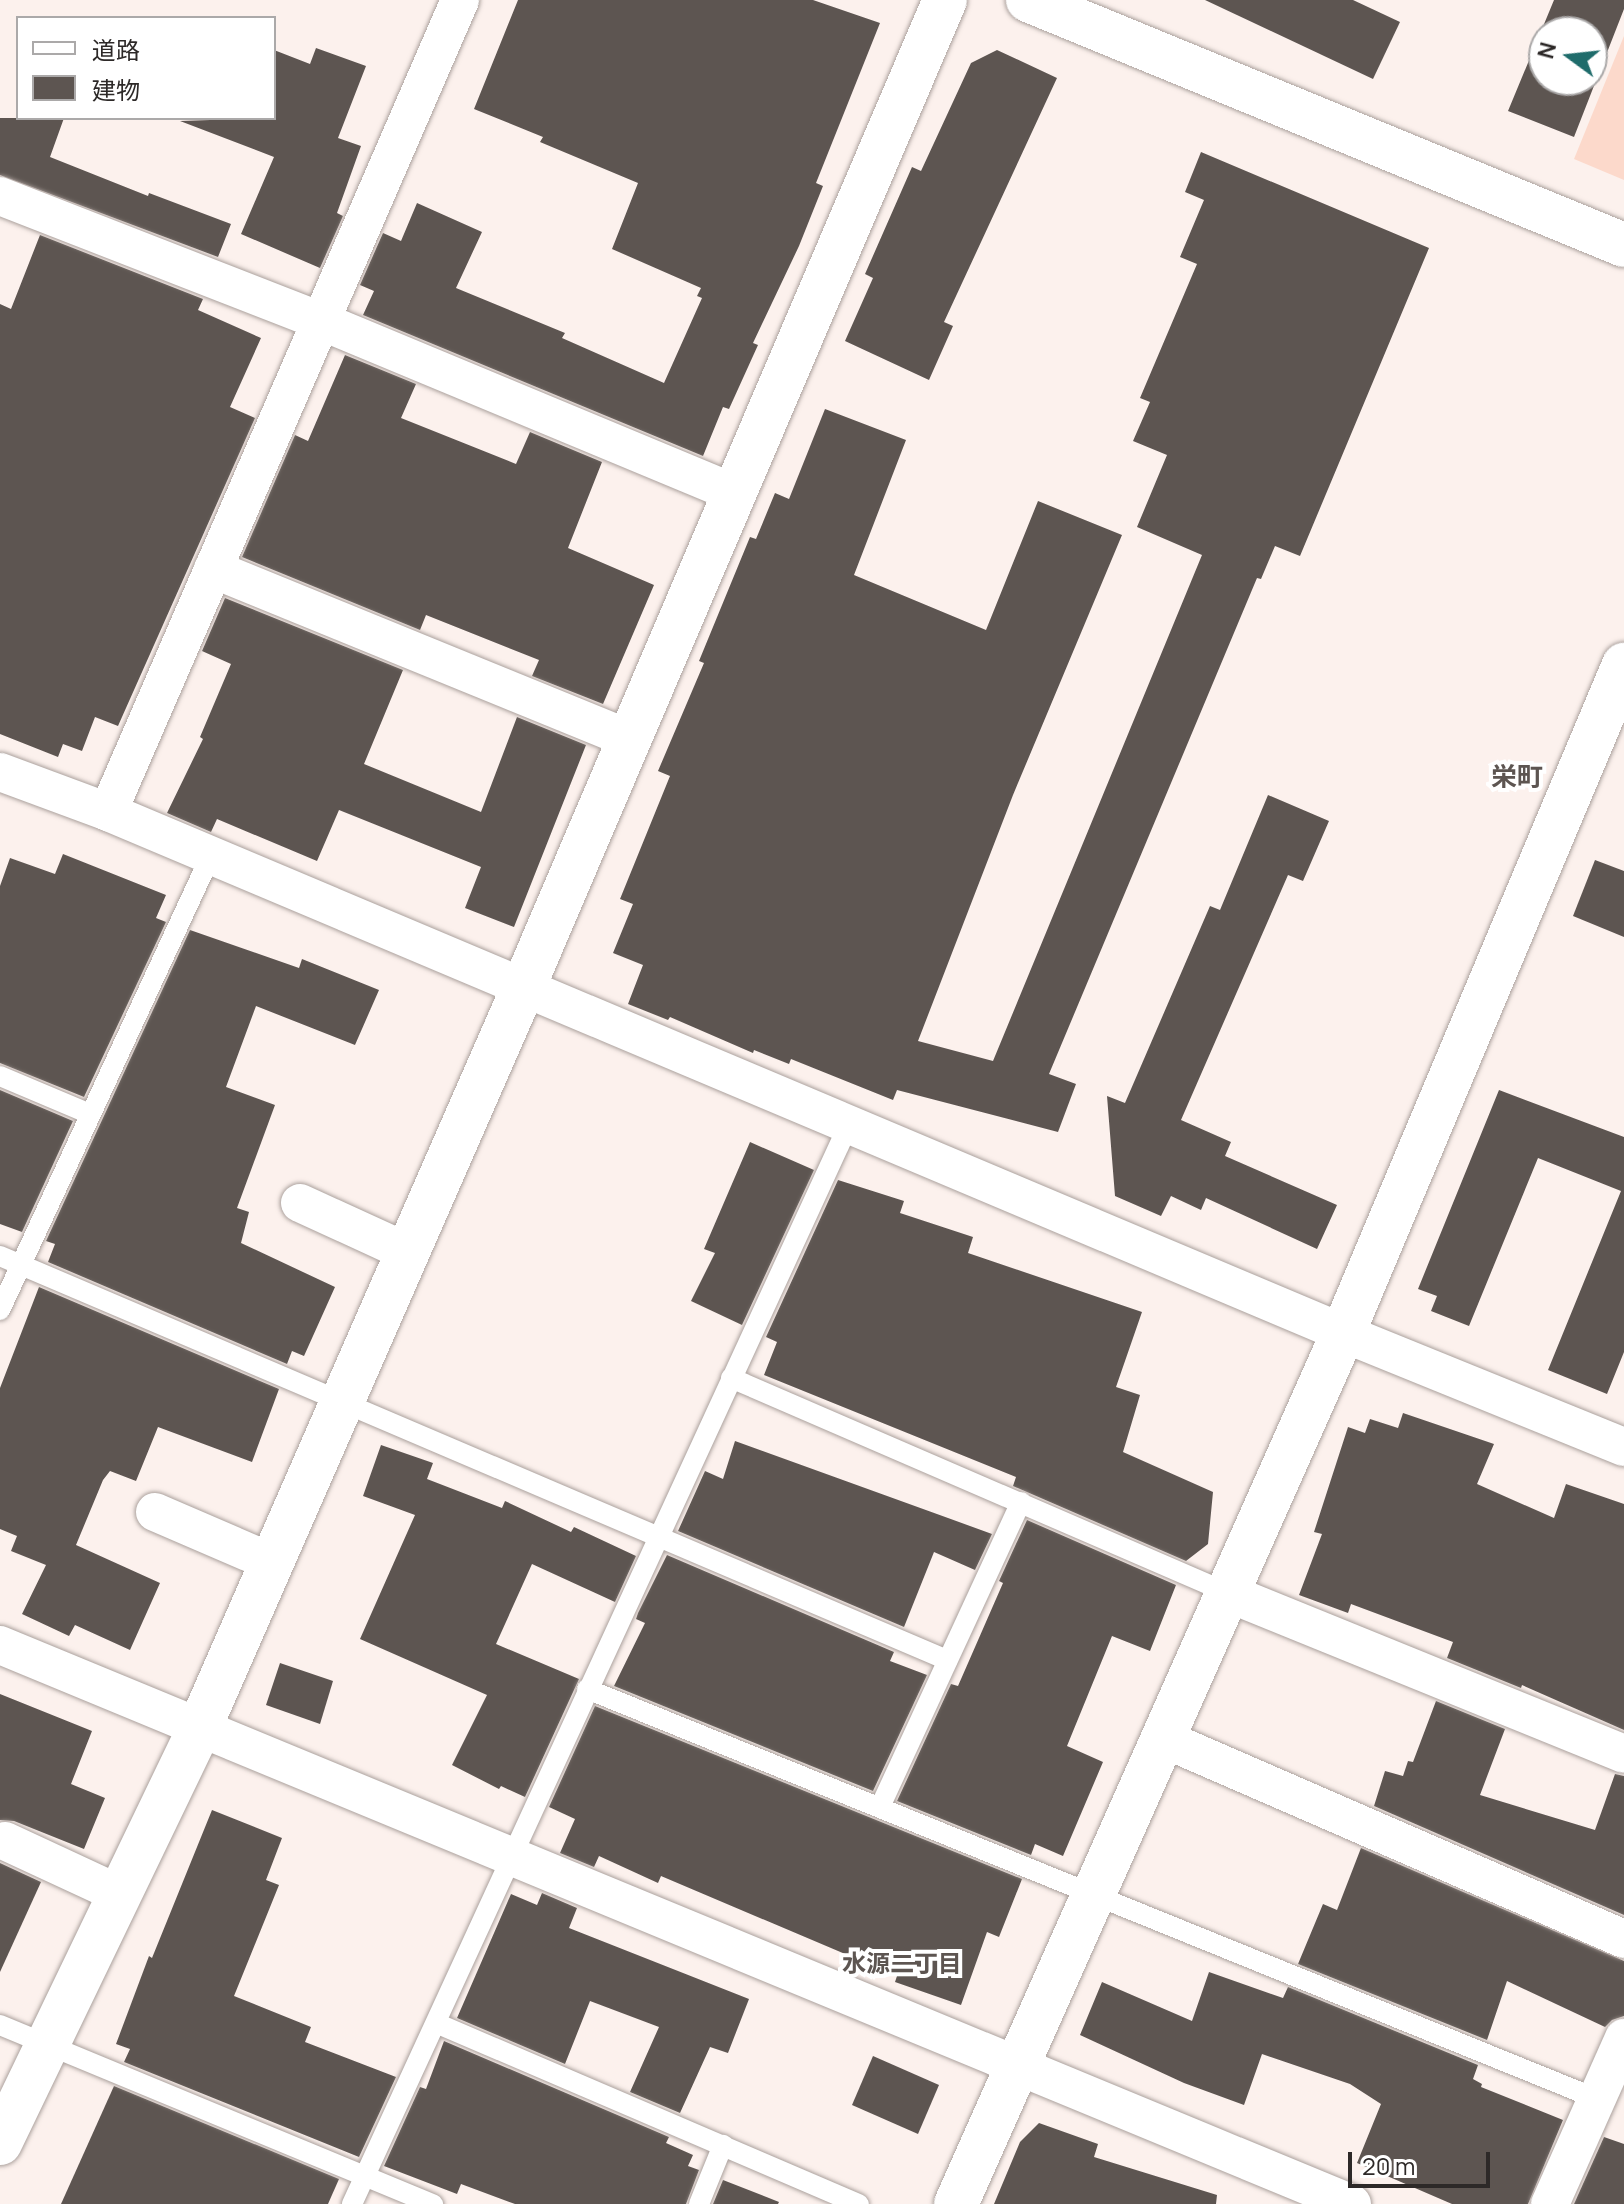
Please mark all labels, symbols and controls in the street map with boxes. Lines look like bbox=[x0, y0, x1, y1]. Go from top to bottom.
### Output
legend bbox=[16, 16, 276, 120]
north arrow bbox=[1528, 16, 1608, 96]
text: 道路 bbox=[92, 33, 140, 66]
text: N bbox=[1530, 39, 1563, 62]
text: 建物 bbox=[92, 73, 140, 106]
district label: 栄町 bbox=[1491, 761, 1543, 793]
district label: 水源二丁目 bbox=[842, 1949, 962, 1977]
scale bar bbox=[1352, 2136, 1494, 2186]
text: 20 m bbox=[1362, 2149, 1415, 2182]

